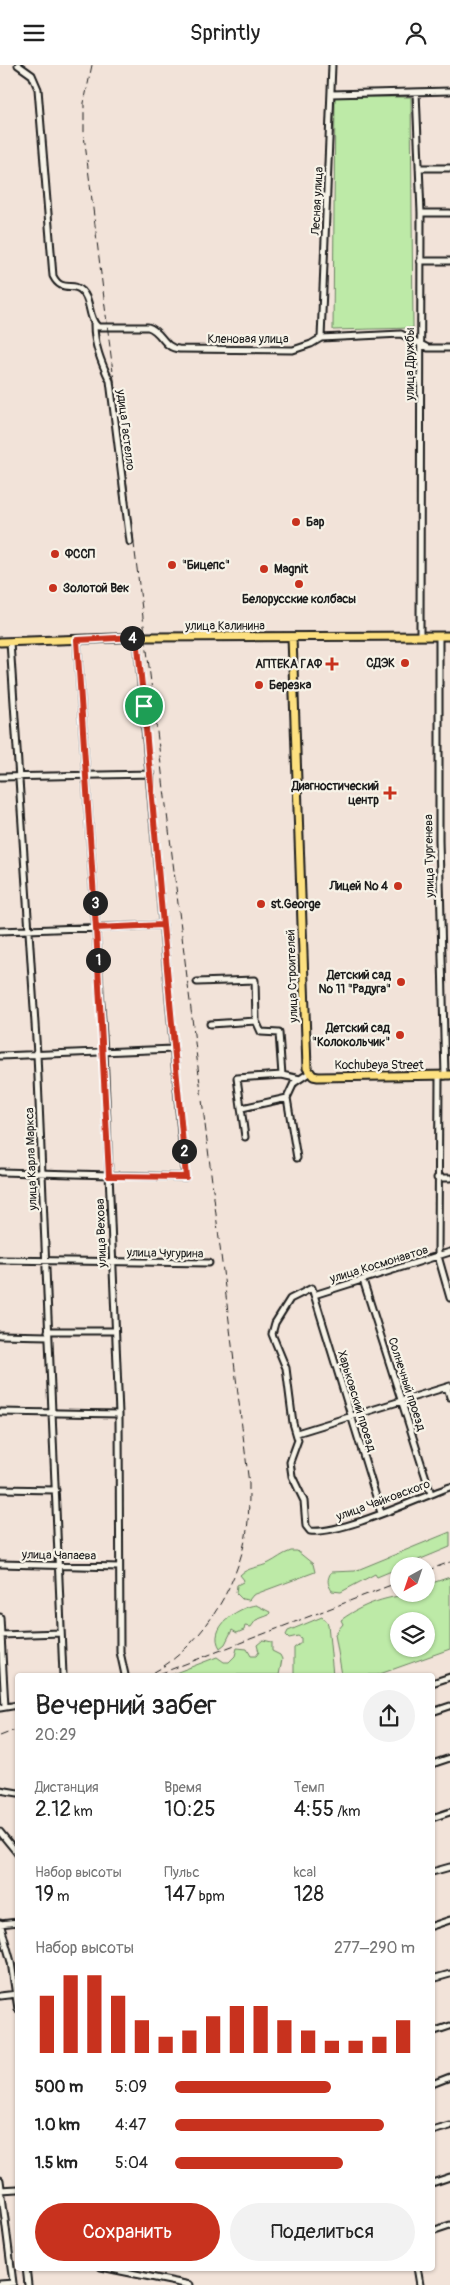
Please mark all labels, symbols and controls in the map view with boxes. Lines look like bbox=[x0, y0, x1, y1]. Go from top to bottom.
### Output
icon: menu bbox=[20, 19, 48, 47]
text: Sprintly bbox=[190, 19, 260, 47]
icon: person bbox=[402, 19, 430, 47]
street label: Лесная улица bbox=[308, 166, 327, 237]
street label: улица Дружбы bbox=[403, 327, 418, 401]
street label: Кленовая улица bbox=[207, 332, 289, 347]
street label: удица Гастелло bbox=[113, 388, 138, 472]
place label: Бар bbox=[306, 515, 325, 530]
marker: Бар bbox=[290, 516, 302, 528]
place label: ФССП bbox=[64, 547, 96, 562]
marker: ФССП bbox=[49, 548, 61, 560]
place label: "Бицепс" bbox=[182, 558, 230, 573]
marker: "Бицепс" bbox=[166, 559, 178, 571]
place label: Magnit bbox=[274, 562, 309, 577]
marker: Magnit bbox=[258, 563, 270, 575]
marker: Белорусские колбасы bbox=[293, 578, 305, 590]
place label: Золотой Век bbox=[63, 581, 130, 596]
marker: Золотой Век bbox=[47, 582, 59, 594]
place label: Белорусские колбасы bbox=[242, 592, 356, 607]
street label: улица Калинина bbox=[184, 619, 265, 634]
pin: 4 bbox=[120, 625, 144, 651]
text: 4 bbox=[128, 630, 137, 647]
place label: СДЭК bbox=[366, 656, 395, 671]
place label: АПТЕКА ГАФ bbox=[255, 657, 323, 672]
marker: СДЭК bbox=[399, 657, 411, 669]
marker: АПТЕКА ГАФ bbox=[326, 658, 338, 670]
place label: Березка bbox=[269, 678, 312, 693]
marker: Березка bbox=[253, 679, 265, 691]
pin bbox=[123, 685, 165, 727]
icon: arrive bbox=[130, 692, 158, 720]
place label: Диагностический центр bbox=[291, 779, 379, 808]
marker: Диагностический центр bbox=[383, 786, 397, 800]
street label: улица Тургенева bbox=[421, 814, 438, 899]
place label: Лицей № 4 bbox=[329, 879, 388, 894]
marker: Лицей № 4 bbox=[392, 880, 404, 892]
pin: 3 bbox=[82, 891, 108, 915]
text: 3 bbox=[92, 895, 99, 912]
place label: st.George bbox=[271, 897, 321, 912]
marker: st.George bbox=[255, 898, 267, 910]
street label: улица Строителей bbox=[283, 929, 302, 1024]
pin: 1 bbox=[86, 947, 110, 973]
text: 1 bbox=[96, 952, 101, 969]
place label: Детский сад № 11 "Радуга" bbox=[319, 968, 392, 997]
marker: Детский сад № 11 "Радуга" bbox=[395, 976, 407, 988]
place label: Детский сад "Колокольчик" bbox=[312, 1021, 391, 1050]
marker: Детский сад "Колокольчик" bbox=[394, 1029, 406, 1041]
street label: Kochubeya Street bbox=[334, 1058, 424, 1073]
street label: улица Карла Маркса bbox=[22, 1107, 41, 1212]
pin: 2 bbox=[172, 1139, 196, 1163]
text: 2 bbox=[181, 1143, 188, 1160]
street label: улица Вехова bbox=[93, 1198, 110, 1269]
street label: улица Космонавтов bbox=[327, 1242, 430, 1287]
street label: улица Чугурина bbox=[126, 1245, 204, 1262]
street label: Солнечный проезд bbox=[384, 1336, 429, 1434]
street label: Харьковский проезд bbox=[334, 1349, 379, 1454]
street label: улица Чайковского bbox=[333, 1476, 433, 1525]
street label: улица Чапаева bbox=[21, 1547, 97, 1564]
north arrow bbox=[390, 1557, 435, 1603]
map controls bbox=[390, 1557, 435, 1657]
button: layers bbox=[390, 1612, 435, 1657]
text: Вечерний забег bbox=[35, 1688, 217, 1723]
button: share bbox=[363, 1690, 415, 1742]
text: 20:29 bbox=[35, 1725, 76, 1745]
text: Дистанция bbox=[35, 1779, 99, 1796]
text: Время bbox=[164, 1779, 202, 1796]
text: Темп bbox=[294, 1779, 325, 1796]
text: 2.12 bbox=[35, 1796, 71, 1823]
text: 10:25 bbox=[164, 1796, 216, 1823]
text: 4:55 bbox=[294, 1796, 334, 1823]
text: km bbox=[71, 1803, 93, 1820]
text: /km bbox=[334, 1803, 361, 1820]
text: Набор высоты bbox=[35, 1864, 122, 1881]
text: Пульс bbox=[164, 1864, 200, 1881]
text: kcal bbox=[294, 1864, 316, 1881]
text: 19 bbox=[35, 1881, 54, 1908]
text: 147 bbox=[164, 1881, 196, 1908]
text: 128 bbox=[294, 1881, 324, 1908]
text: m bbox=[54, 1888, 70, 1905]
text: bpm bbox=[196, 1888, 225, 1905]
text: Набор высоты bbox=[35, 1938, 134, 1958]
text: 277–290 m bbox=[334, 1938, 415, 1958]
text: 500 m bbox=[35, 2077, 83, 2097]
text: 5:09 bbox=[115, 2077, 147, 2097]
text: 1.0 km bbox=[35, 2115, 80, 2135]
text: 4:47 bbox=[115, 2115, 146, 2135]
text: 1.5 km bbox=[35, 2153, 78, 2173]
text: 5:04 bbox=[115, 2153, 148, 2173]
button: Сохранить bbox=[35, 2203, 220, 2261]
button: Поделиться bbox=[230, 2203, 415, 2261]

